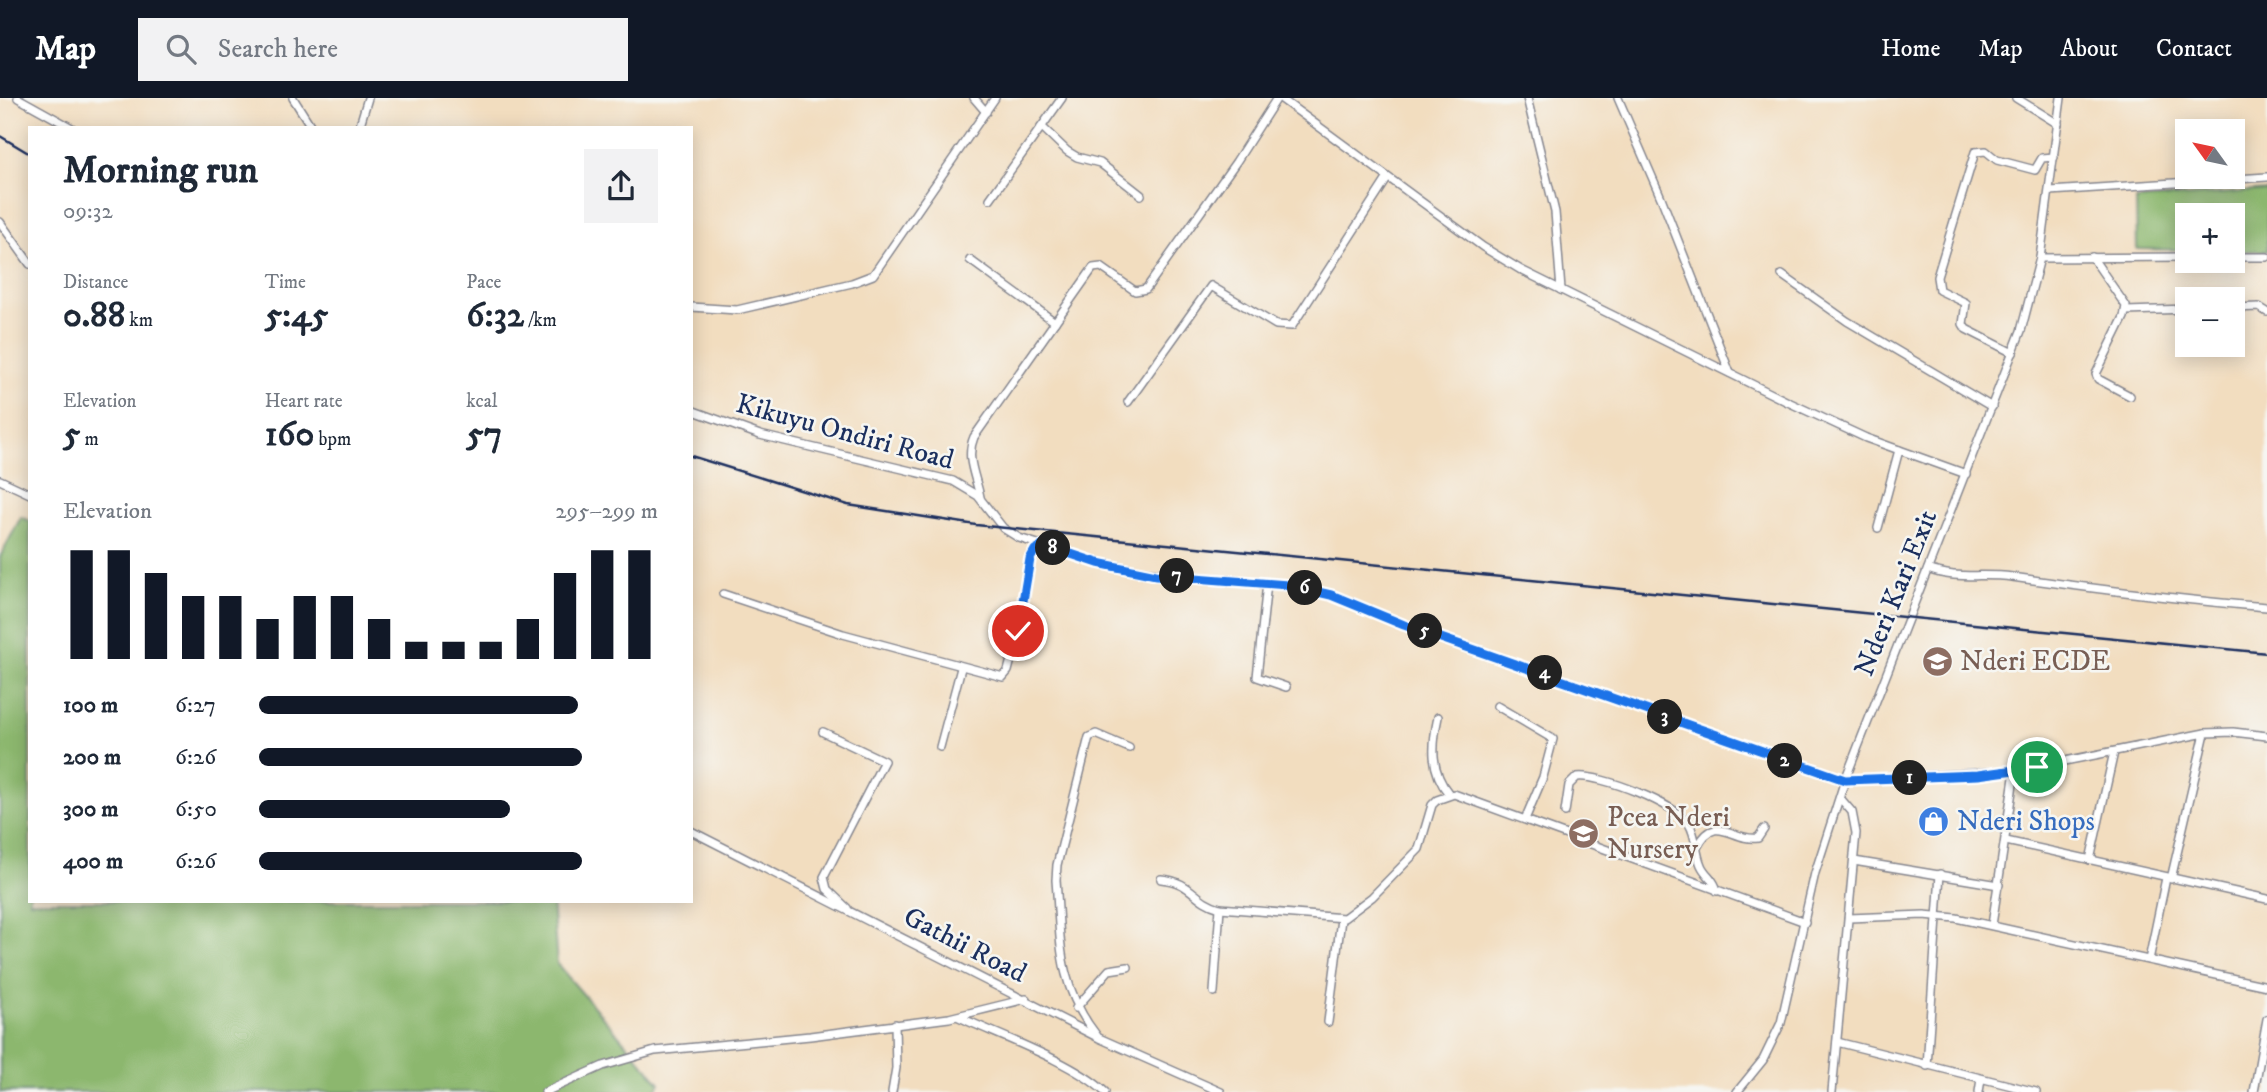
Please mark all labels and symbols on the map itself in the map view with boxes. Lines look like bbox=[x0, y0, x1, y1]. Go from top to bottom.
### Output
north arrow bbox=[2175, 119, 2245, 189]
street label: Kikuyu Ondiri Road bbox=[732, 386, 958, 478]
street label: Nderi Kari Exit bbox=[1847, 505, 1945, 681]
pin: 8 bbox=[1036, 531, 1070, 566]
pin: 7 bbox=[1160, 559, 1194, 594]
pin: 6 bbox=[1288, 570, 1322, 606]
pin bbox=[988, 601, 1048, 661]
pin: 5 bbox=[1408, 614, 1442, 648]
school or university icon: Nderi ECDE bbox=[1920, 644, 1954, 678]
place label: Nderi ECDE bbox=[1960, 644, 2110, 679]
pin: 4 bbox=[1528, 656, 1562, 690]
pin: 3 bbox=[1648, 700, 1682, 734]
pin bbox=[2007, 737, 2067, 797]
pin: 2 bbox=[1768, 744, 1802, 778]
pin: 1 bbox=[1892, 760, 1927, 796]
place label: Pcea Nderi Nursery bbox=[1607, 800, 1730, 867]
shop icon: Nderi Shops bbox=[1917, 804, 1951, 838]
place label: Nderi Shops bbox=[1957, 804, 2095, 839]
school or university icon: Pcea Nderi Nursery bbox=[1567, 816, 1601, 850]
street label: Gathii Road bbox=[898, 899, 1032, 991]

